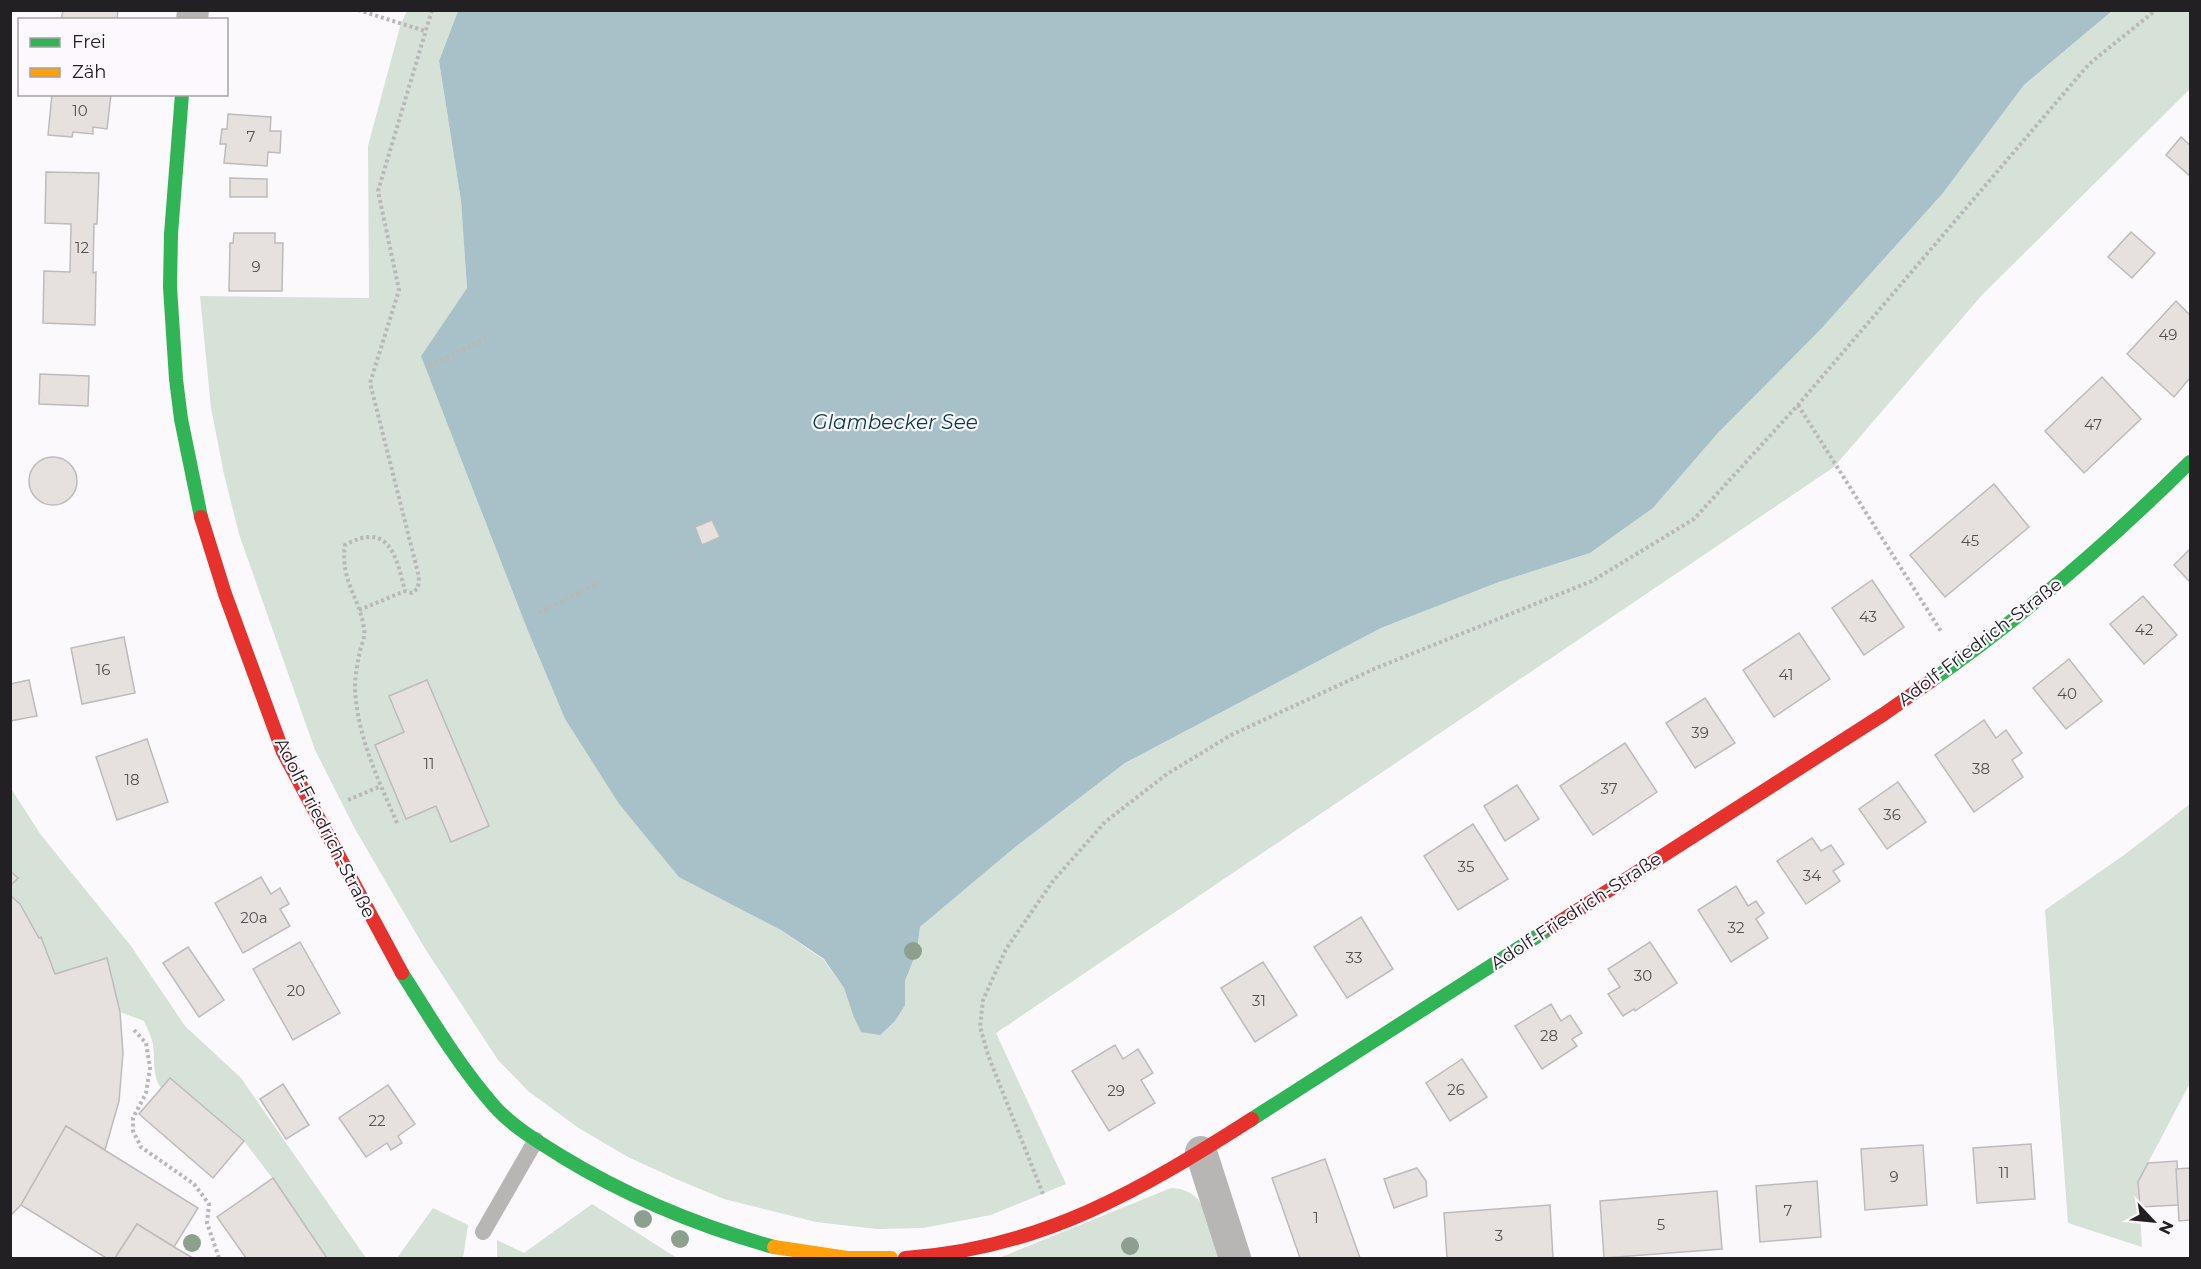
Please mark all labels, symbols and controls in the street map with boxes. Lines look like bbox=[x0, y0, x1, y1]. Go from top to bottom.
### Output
legend bbox=[18, 18, 228, 96]
text: Frei bbox=[72, 31, 106, 53]
text: Zäh bbox=[72, 61, 107, 83]
house number: 10 bbox=[72, 101, 88, 120]
house number: 7 bbox=[247, 127, 256, 146]
house number: 12 bbox=[75, 238, 89, 257]
house number: 9 bbox=[251, 257, 261, 276]
house number: 49 bbox=[2159, 325, 2177, 344]
water label: Glambecker See bbox=[812, 410, 978, 434]
house number: 47 bbox=[2084, 415, 2102, 434]
house number: 45 bbox=[1961, 531, 1979, 550]
street label: Adolf-Friedrich-Straße bbox=[1894, 573, 2066, 711]
house number: 43 bbox=[1859, 607, 1877, 626]
house number: 42 bbox=[2135, 620, 2153, 639]
house number: 16 bbox=[96, 660, 110, 679]
house number: 41 bbox=[1779, 665, 1793, 684]
house number: 40 bbox=[2057, 684, 2077, 703]
house number: 39 bbox=[1691, 723, 1709, 742]
street label: Adolf-Friedrich-Straße bbox=[270, 734, 380, 922]
house number: 11 bbox=[424, 754, 434, 773]
house number: 38 bbox=[1972, 759, 1990, 778]
house number: 18 bbox=[125, 770, 140, 789]
house number: 37 bbox=[1600, 779, 1618, 798]
house number: 36 bbox=[1883, 805, 1901, 824]
street label: Adolf-Friedrich-Straße bbox=[1486, 847, 1666, 974]
house number: 35 bbox=[1458, 857, 1474, 876]
house number: 34 bbox=[1803, 866, 1821, 885]
house number: 20a bbox=[240, 908, 268, 927]
house number: 32 bbox=[1728, 918, 1744, 937]
house number: 33 bbox=[1346, 948, 1362, 967]
house number: 30 bbox=[1634, 966, 1652, 985]
house number: 20 bbox=[287, 981, 305, 1000]
house number: 31 bbox=[1252, 991, 1266, 1010]
house number: 28 bbox=[1540, 1026, 1558, 1045]
house number: 26 bbox=[1447, 1080, 1465, 1099]
house number: 29 bbox=[1107, 1081, 1125, 1100]
house number: 22 bbox=[368, 1111, 386, 1130]
house number: 11 bbox=[1999, 1163, 2009, 1182]
house number: 9 bbox=[1889, 1167, 1899, 1186]
north arrow bbox=[2123, 1191, 2183, 1251]
house number: 7 bbox=[1784, 1201, 1793, 1220]
house number: 1 bbox=[1313, 1208, 1319, 1227]
house number: 5 bbox=[1657, 1215, 1665, 1234]
text: N bbox=[2155, 1217, 2177, 1237]
house number: 3 bbox=[1495, 1226, 1503, 1245]

